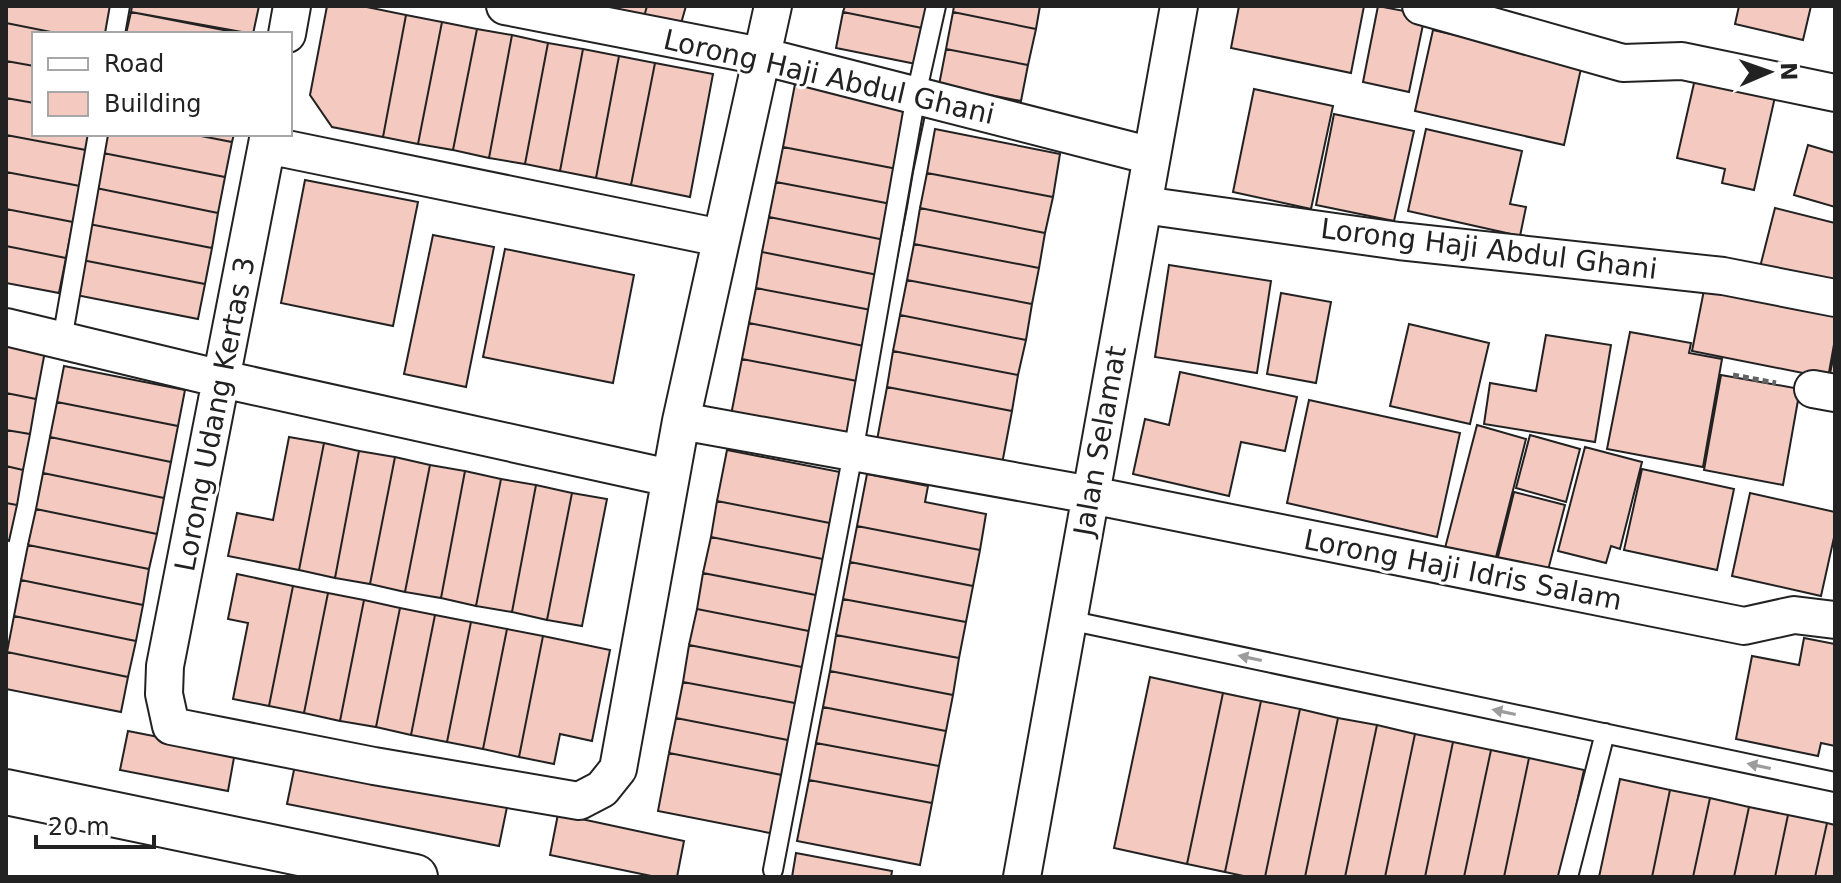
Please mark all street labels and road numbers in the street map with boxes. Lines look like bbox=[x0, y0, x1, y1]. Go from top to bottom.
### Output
street label: Lorong Haji Abdul Ghani bbox=[660, 23, 998, 131]
street label: Lorong Haji Abdul Ghani bbox=[1319, 212, 1659, 286]
street label: Lorong Udang Kertas 3 bbox=[168, 254, 262, 574]
street label: Jalan Selamat bbox=[1067, 343, 1133, 541]
street label: Lorong Haji Idris Salam bbox=[1301, 523, 1625, 617]

